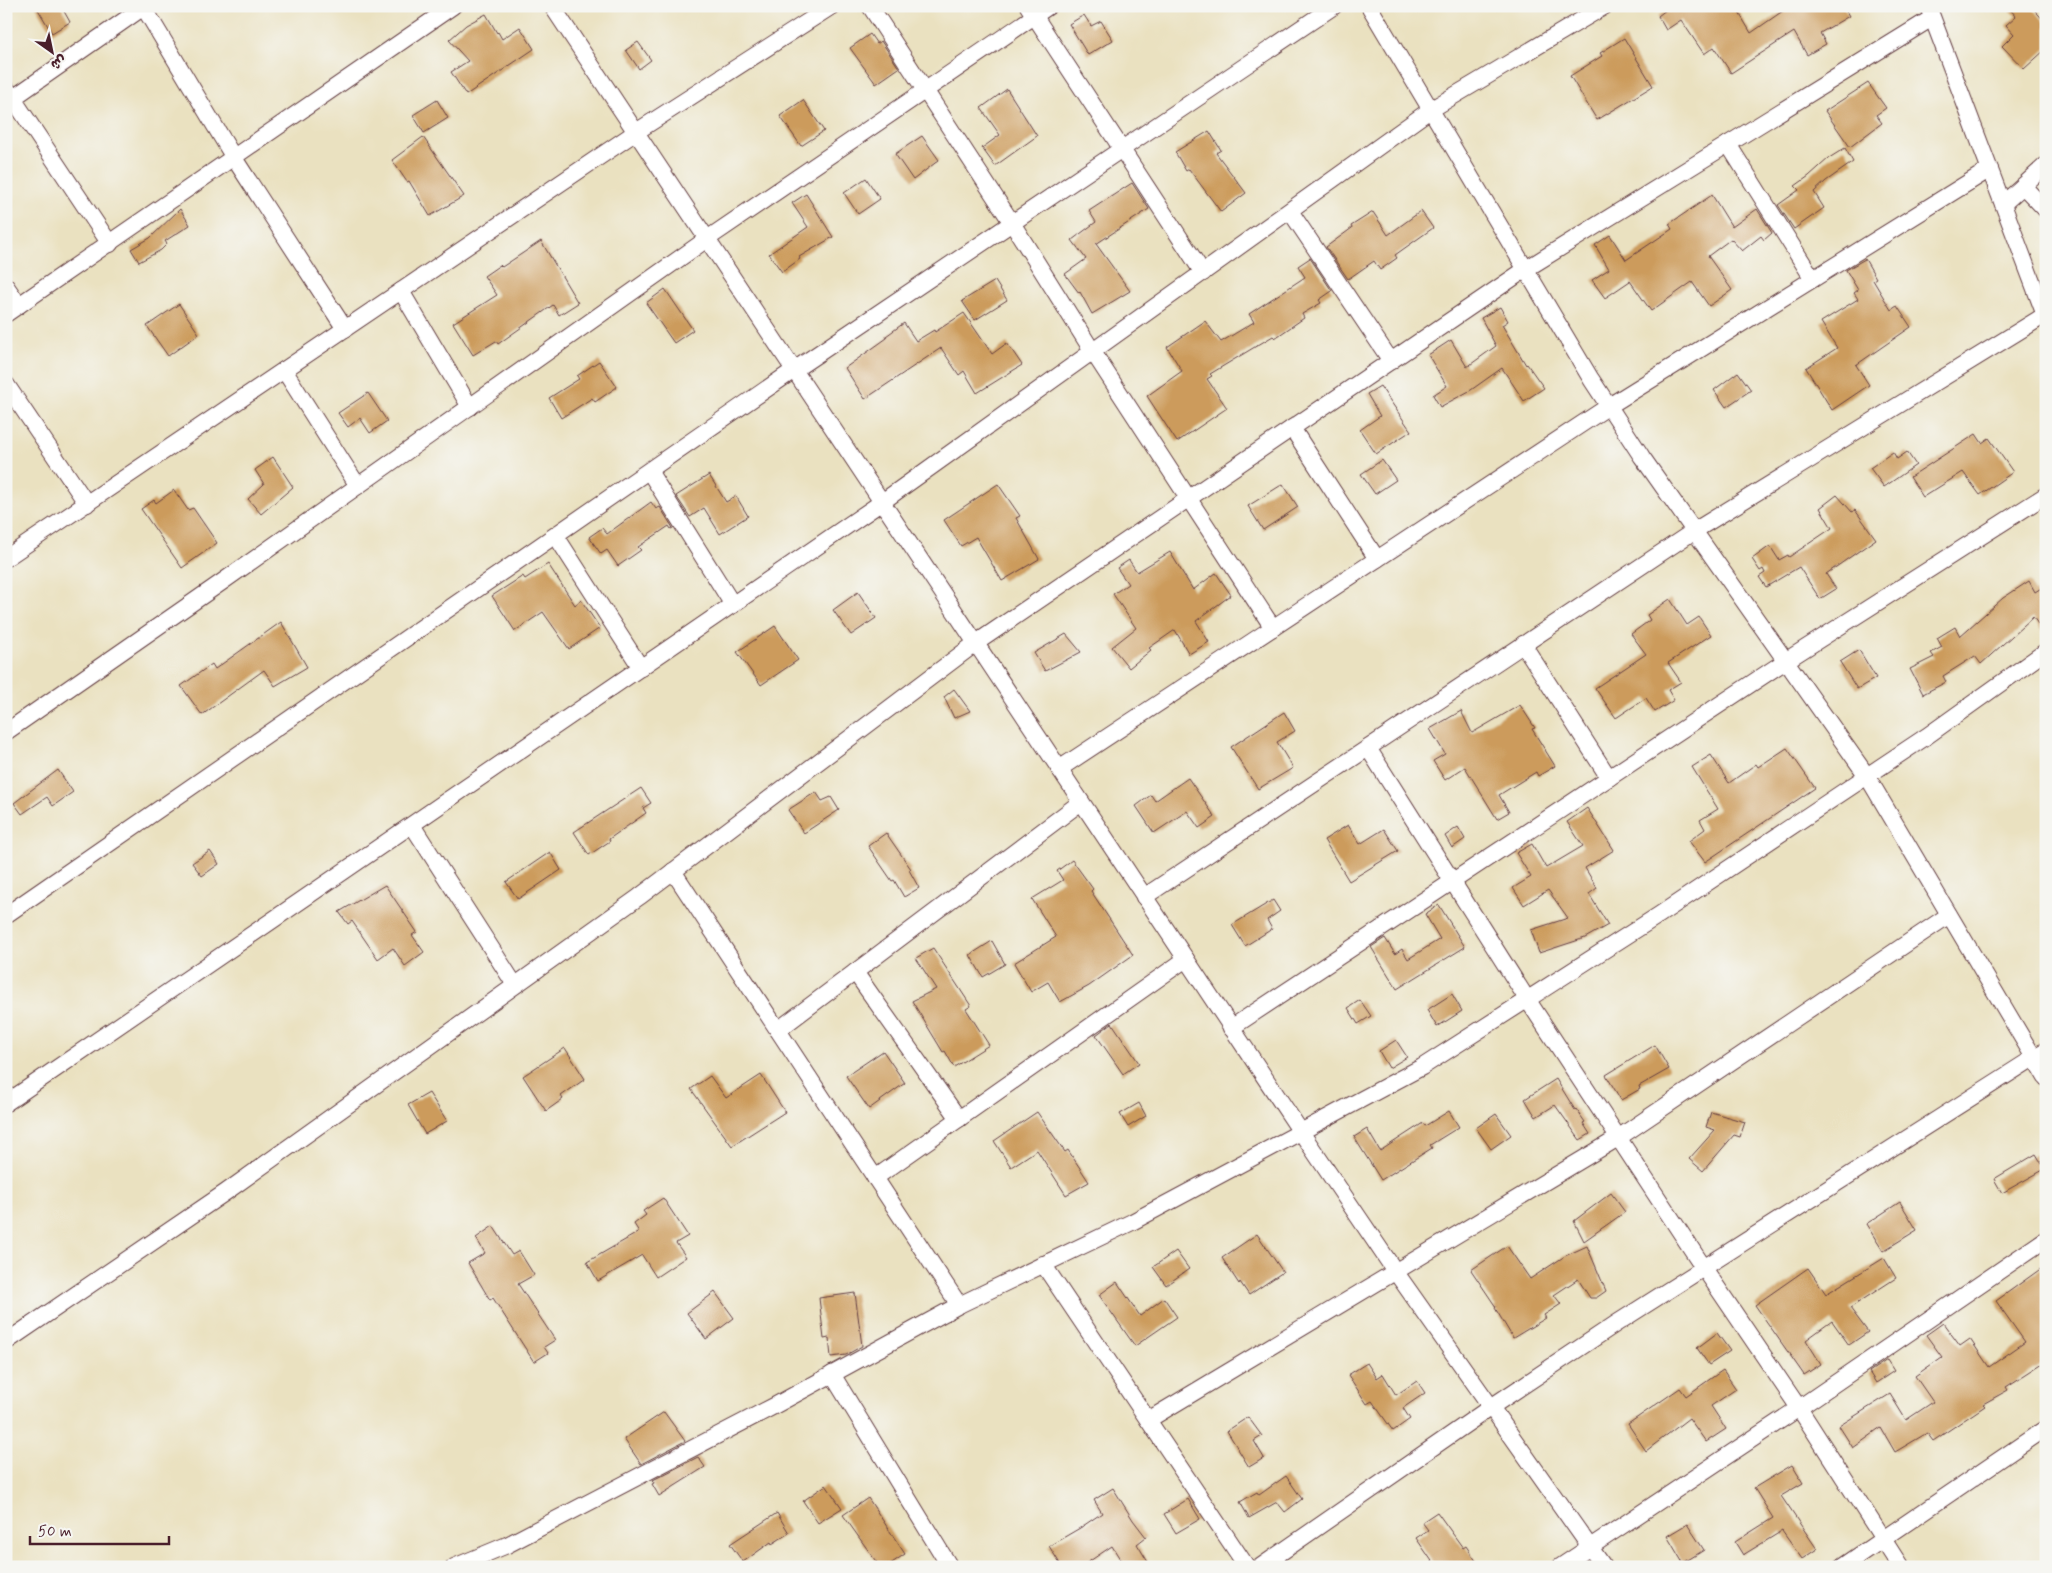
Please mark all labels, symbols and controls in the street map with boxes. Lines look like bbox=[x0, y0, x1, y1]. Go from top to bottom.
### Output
north arrow bbox=[28, 28, 78, 78]
text: ش bbox=[47, 50, 70, 74]
scale bar bbox=[30, 1513, 169, 1545]
text: 50 m bbox=[38, 1522, 72, 1542]

